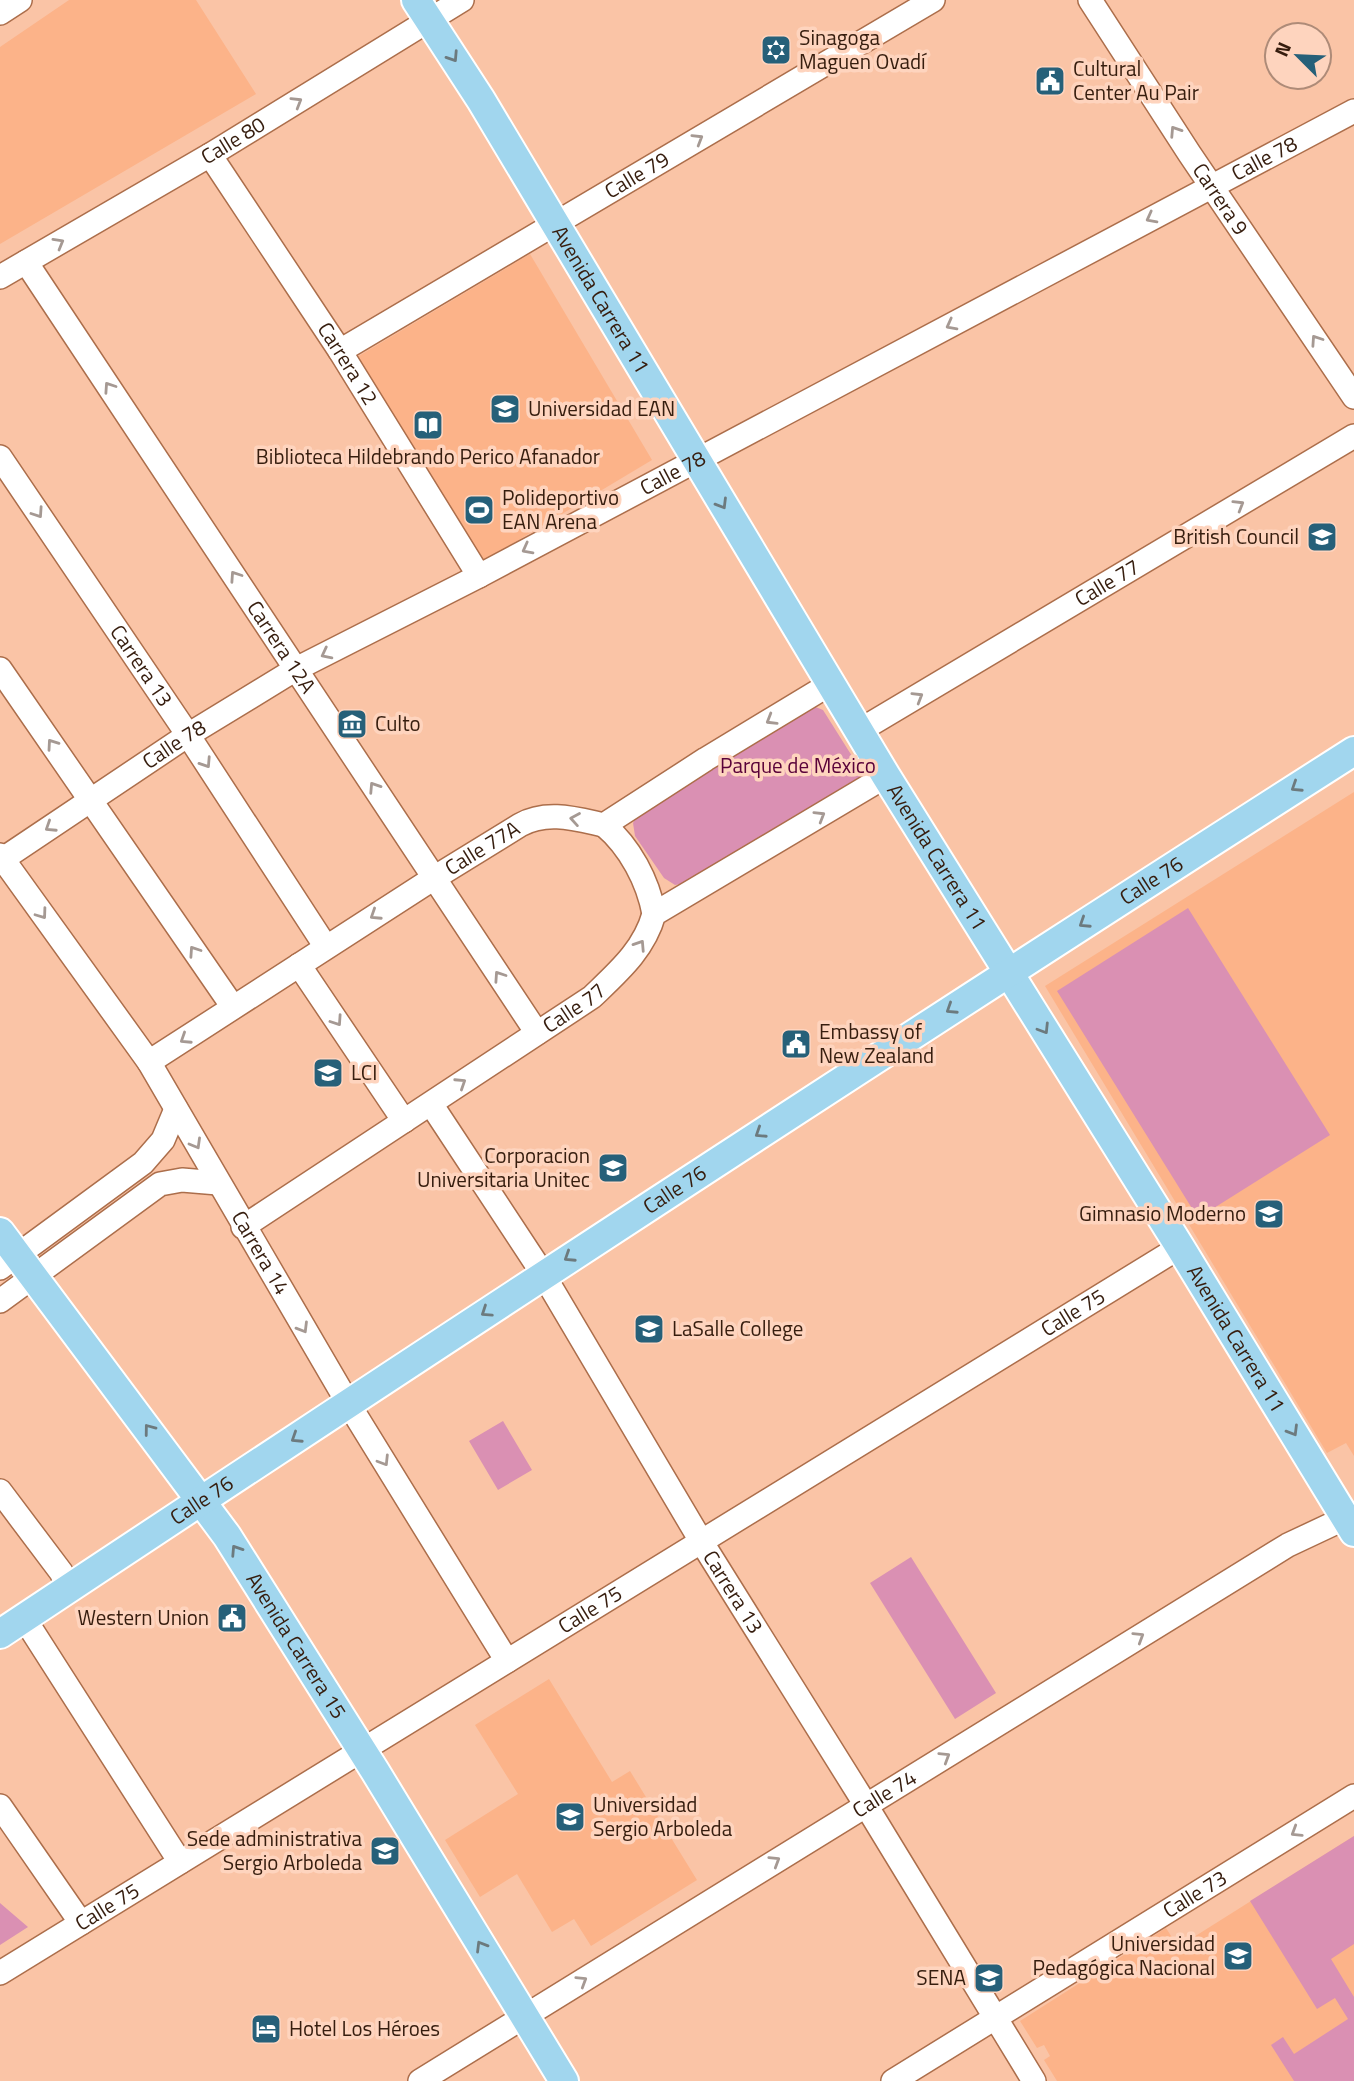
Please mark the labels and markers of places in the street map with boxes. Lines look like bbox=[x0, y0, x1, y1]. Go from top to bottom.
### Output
place label: Sinagoga Maguen Ovadí bbox=[799, 21, 927, 77]
synagogue icon: Sinagoga Maguen Ovadí bbox=[759, 33, 793, 67]
place label: Cultural Center Au Pair bbox=[1073, 52, 1199, 108]
public building icon: Cultural Center Au Pair bbox=[1033, 64, 1067, 98]
school or university icon: Universidad EAN bbox=[488, 392, 522, 426]
place label: Universidad EAN bbox=[528, 392, 675, 424]
library icon: Biblioteca Hildebrando Perico Afanador bbox=[411, 408, 445, 442]
place label: Biblioteca Hildebrando Perico Afanador bbox=[256, 440, 600, 472]
place label: Polideportivo EAN Arena bbox=[502, 481, 619, 537]
sports icon: Polideportivo EAN Arena bbox=[462, 493, 496, 527]
place label: British Council bbox=[1173, 520, 1299, 552]
school or university icon: British Council bbox=[1305, 520, 1339, 554]
museum icon: Culto bbox=[335, 707, 369, 741]
place label: Culto bbox=[375, 707, 421, 739]
place label: Embassy of New Zealand bbox=[819, 1015, 934, 1071]
public building icon: Embassy of New Zealand bbox=[779, 1027, 813, 1061]
school or university icon: LCI bbox=[311, 1056, 345, 1090]
place label: LCI bbox=[351, 1056, 377, 1088]
place label: Corporacion Universitaria Unitec bbox=[417, 1139, 590, 1195]
school or university icon: Corporacion Universitaria Unitec bbox=[596, 1151, 630, 1185]
place label: Gimnasio Moderno bbox=[1079, 1197, 1246, 1229]
school or university icon: Gimnasio Moderno bbox=[1252, 1197, 1286, 1231]
school or university icon: LaSalle College bbox=[632, 1312, 666, 1346]
place label: LaSalle College bbox=[672, 1312, 803, 1344]
place label: Western Union bbox=[78, 1601, 209, 1633]
public building icon: Western Union bbox=[215, 1601, 249, 1635]
place label: Universidad Sergio Arboleda bbox=[593, 1788, 733, 1844]
school or university icon: Universidad Sergio Arboleda bbox=[553, 1800, 587, 1834]
place label: Sede administrativa Sergio Arboleda bbox=[187, 1822, 362, 1878]
school or university icon: Sede administrativa Sergio Arboleda bbox=[368, 1834, 402, 1868]
place label: Universidad Pedagógica Nacional bbox=[1033, 1927, 1215, 1983]
school or university icon: Universidad Pedagógica Nacional bbox=[1221, 1939, 1255, 1973]
place label: SENA bbox=[916, 1961, 966, 1993]
school or university icon: SENA bbox=[972, 1961, 1006, 1995]
hotel icon: Hotel Los Héroes bbox=[249, 2012, 283, 2046]
place label: Hotel Los Héroes bbox=[289, 2012, 440, 2044]

